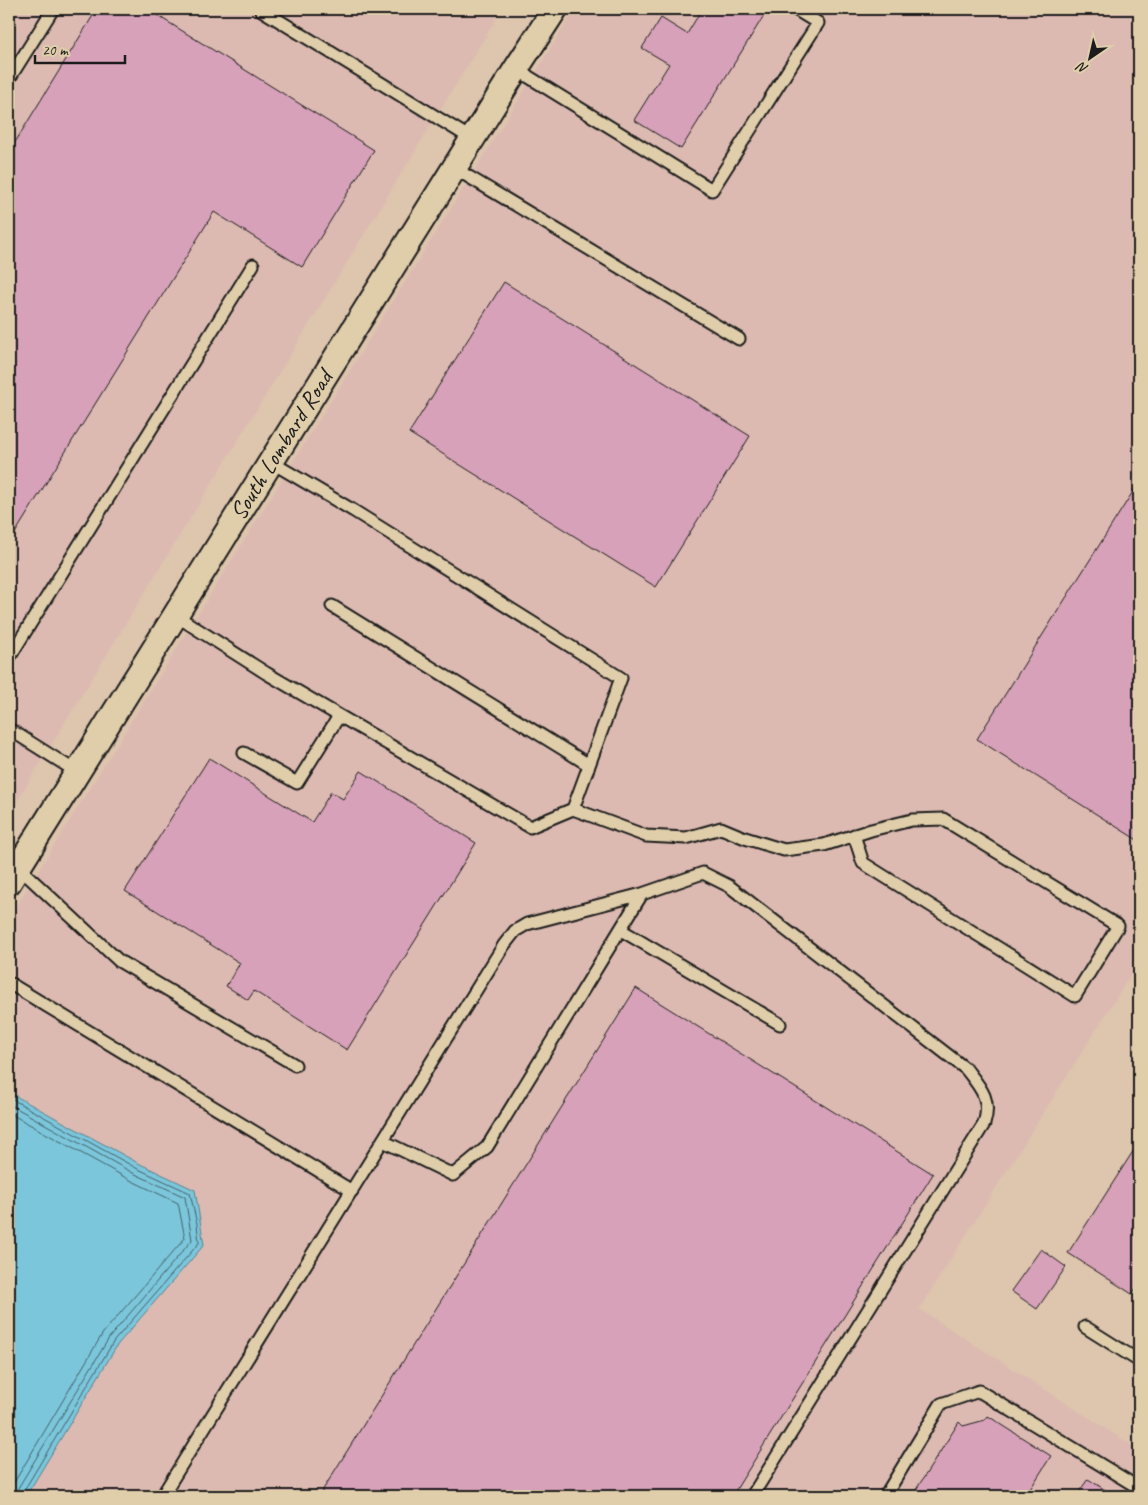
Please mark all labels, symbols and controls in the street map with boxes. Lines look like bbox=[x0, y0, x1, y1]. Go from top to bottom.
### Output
scale bar bbox=[35, 32, 125, 64]
north arrow bbox=[1066, 32, 1116, 82]
text: 20 m bbox=[42, 41, 69, 60]
text: N bbox=[1073, 58, 1091, 78]
street label: South Lombard Road bbox=[223, 362, 341, 525]

